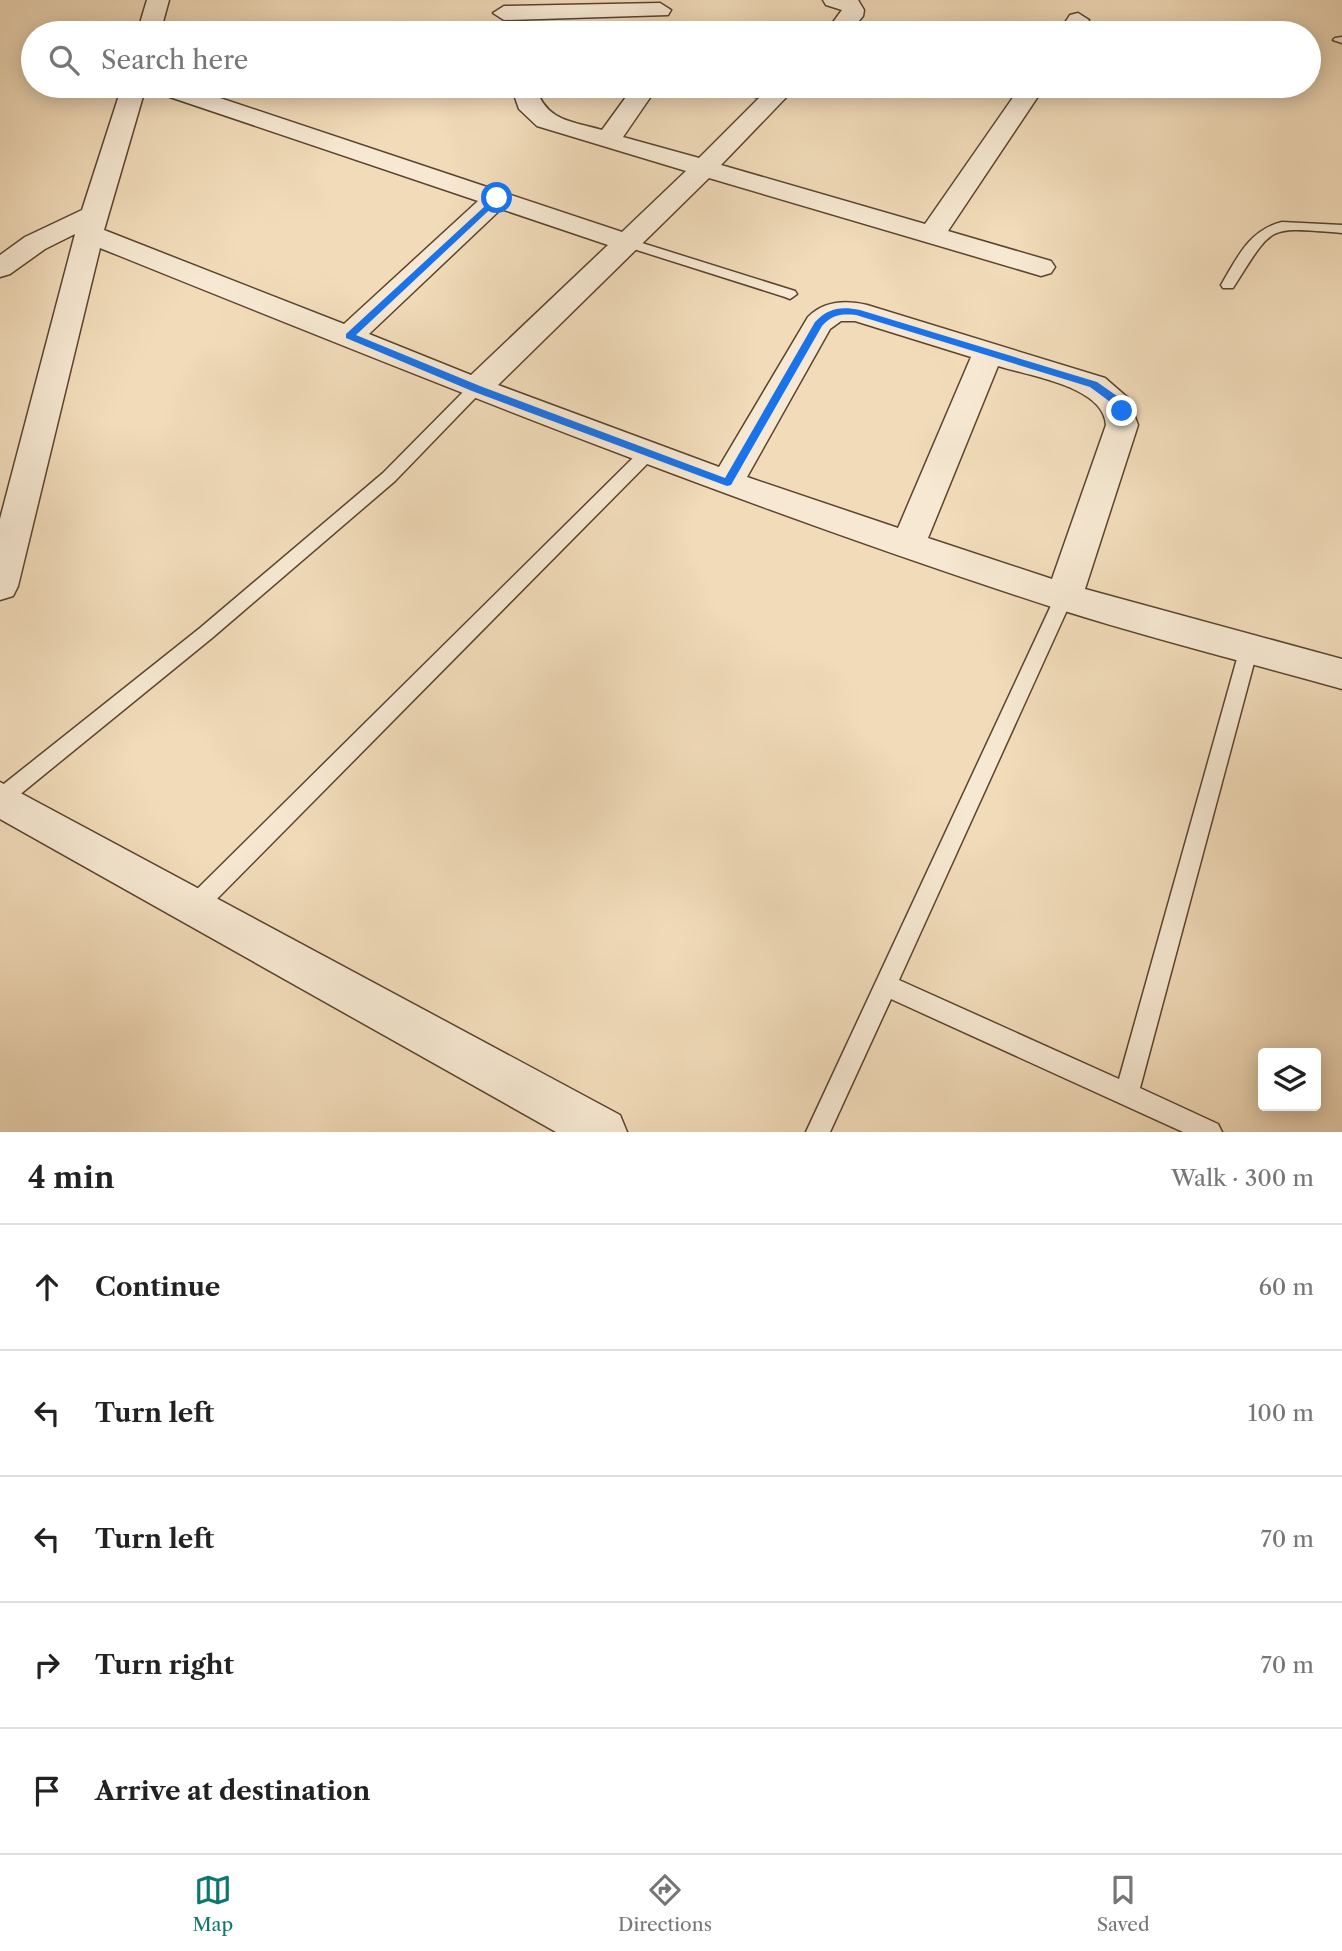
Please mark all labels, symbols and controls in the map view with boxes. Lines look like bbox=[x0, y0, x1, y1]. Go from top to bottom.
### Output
search box bbox=[21, 21, 1321, 98]
icon: search bbox=[45, 41, 83, 79]
text: Search here bbox=[101, 44, 248, 76]
route start bbox=[481, 182, 512, 213]
route end bbox=[1106, 395, 1137, 426]
map controls bbox=[1258, 1048, 1321, 1111]
button: layers bbox=[1258, 1048, 1321, 1111]
text: 4 min bbox=[28, 1159, 114, 1196]
text: Walk · 300 m bbox=[1171, 1164, 1314, 1192]
icon: ahead bbox=[28, 1268, 66, 1306]
text: Continue bbox=[95, 1271, 220, 1303]
text: 60 m bbox=[1258, 1273, 1314, 1301]
icon: left bbox=[28, 1394, 66, 1432]
text: Turn left bbox=[95, 1397, 214, 1429]
text: 100 m bbox=[1248, 1399, 1314, 1427]
icon: left bbox=[28, 1520, 66, 1558]
text: Turn left bbox=[95, 1523, 214, 1555]
text: 70 m bbox=[1261, 1525, 1314, 1553]
icon: right bbox=[28, 1646, 66, 1684]
text: Turn right bbox=[95, 1649, 234, 1681]
text: 70 m bbox=[1261, 1651, 1314, 1679]
icon: arrive bbox=[28, 1772, 66, 1810]
text: Arrive at destination bbox=[95, 1775, 370, 1807]
tab: Map bbox=[192, 1871, 233, 1936]
tab: Directions bbox=[618, 1871, 712, 1936]
tab: Saved bbox=[1097, 1871, 1150, 1936]

